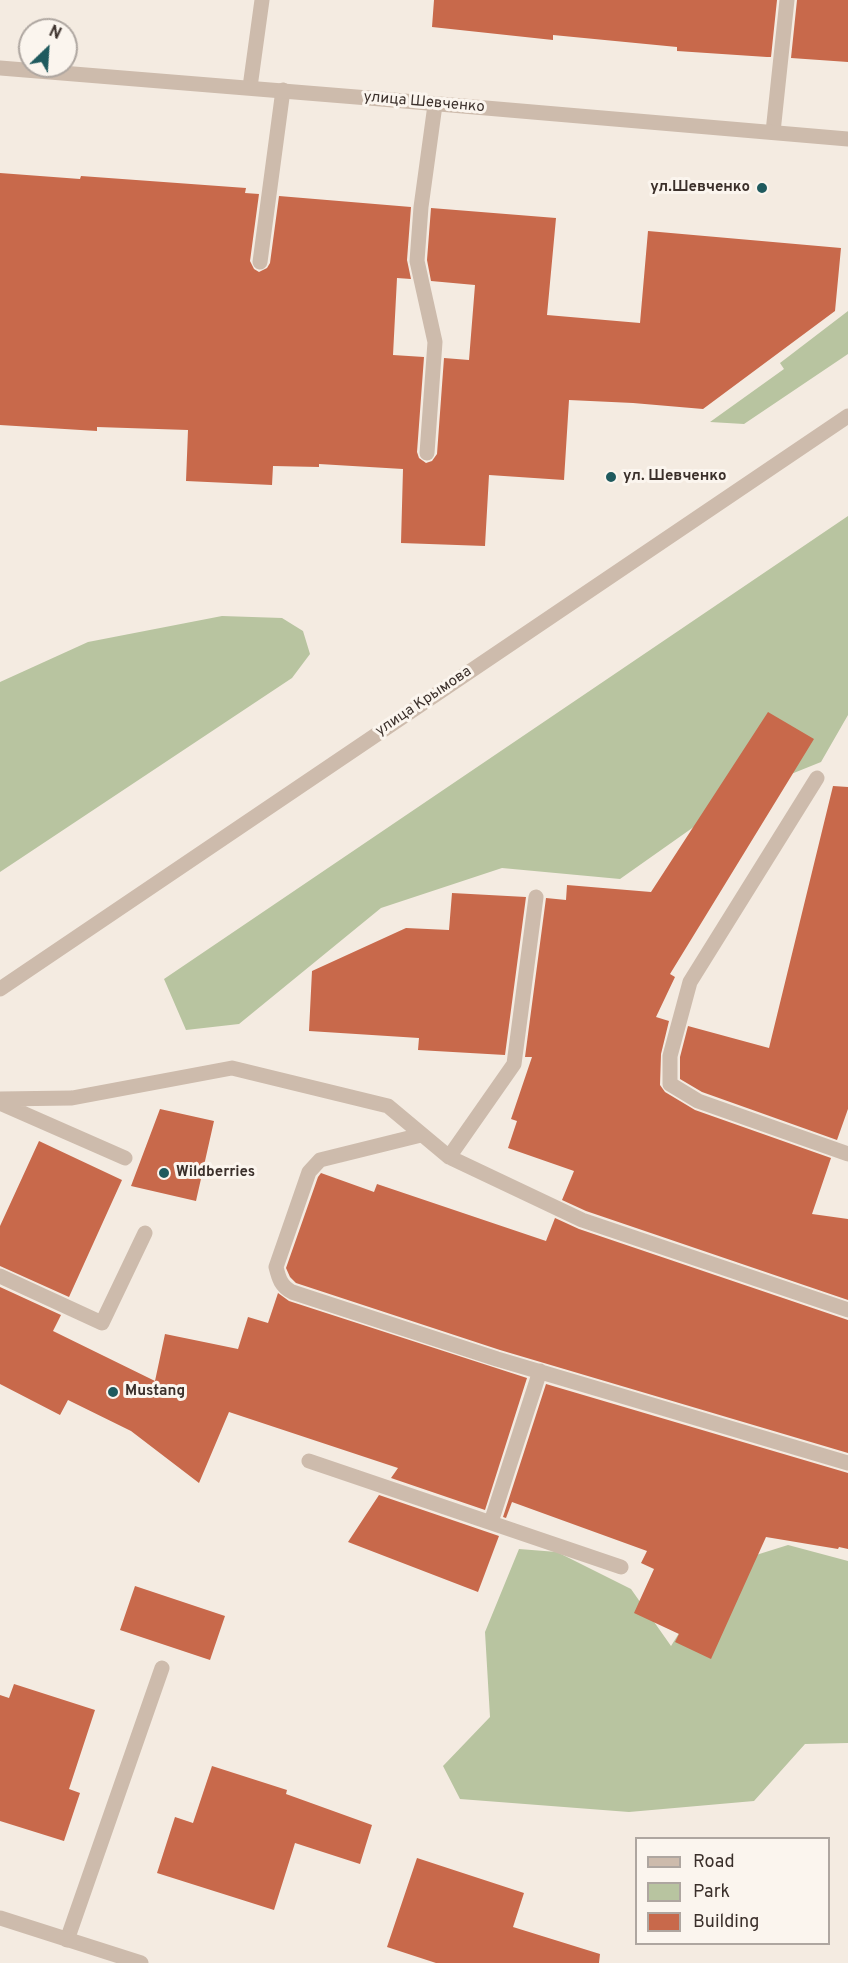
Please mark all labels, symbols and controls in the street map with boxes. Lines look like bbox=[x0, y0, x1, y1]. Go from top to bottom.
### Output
north arrow bbox=[18, 18, 78, 78]
text: N bbox=[45, 22, 64, 45]
street label: улица Шевченко bbox=[363, 89, 485, 117]
place label: ул.Шевченко bbox=[650, 179, 750, 197]
marker: ул.Шевченко bbox=[755, 181, 769, 195]
place label: ул. Шевченко bbox=[623, 468, 726, 486]
marker: ул. Шевченко bbox=[604, 470, 618, 484]
street label: улица Крымова bbox=[373, 663, 475, 741]
place label: Wildberries bbox=[176, 1164, 255, 1182]
marker: Wildberries bbox=[157, 1166, 171, 1180]
place label: Mustang bbox=[125, 1383, 185, 1401]
marker: Mustang bbox=[106, 1385, 120, 1399]
legend bbox=[635, 1837, 830, 1945]
text: Road bbox=[693, 1851, 735, 1874]
text: Park bbox=[693, 1881, 730, 1904]
text: Building bbox=[693, 1911, 759, 1934]

